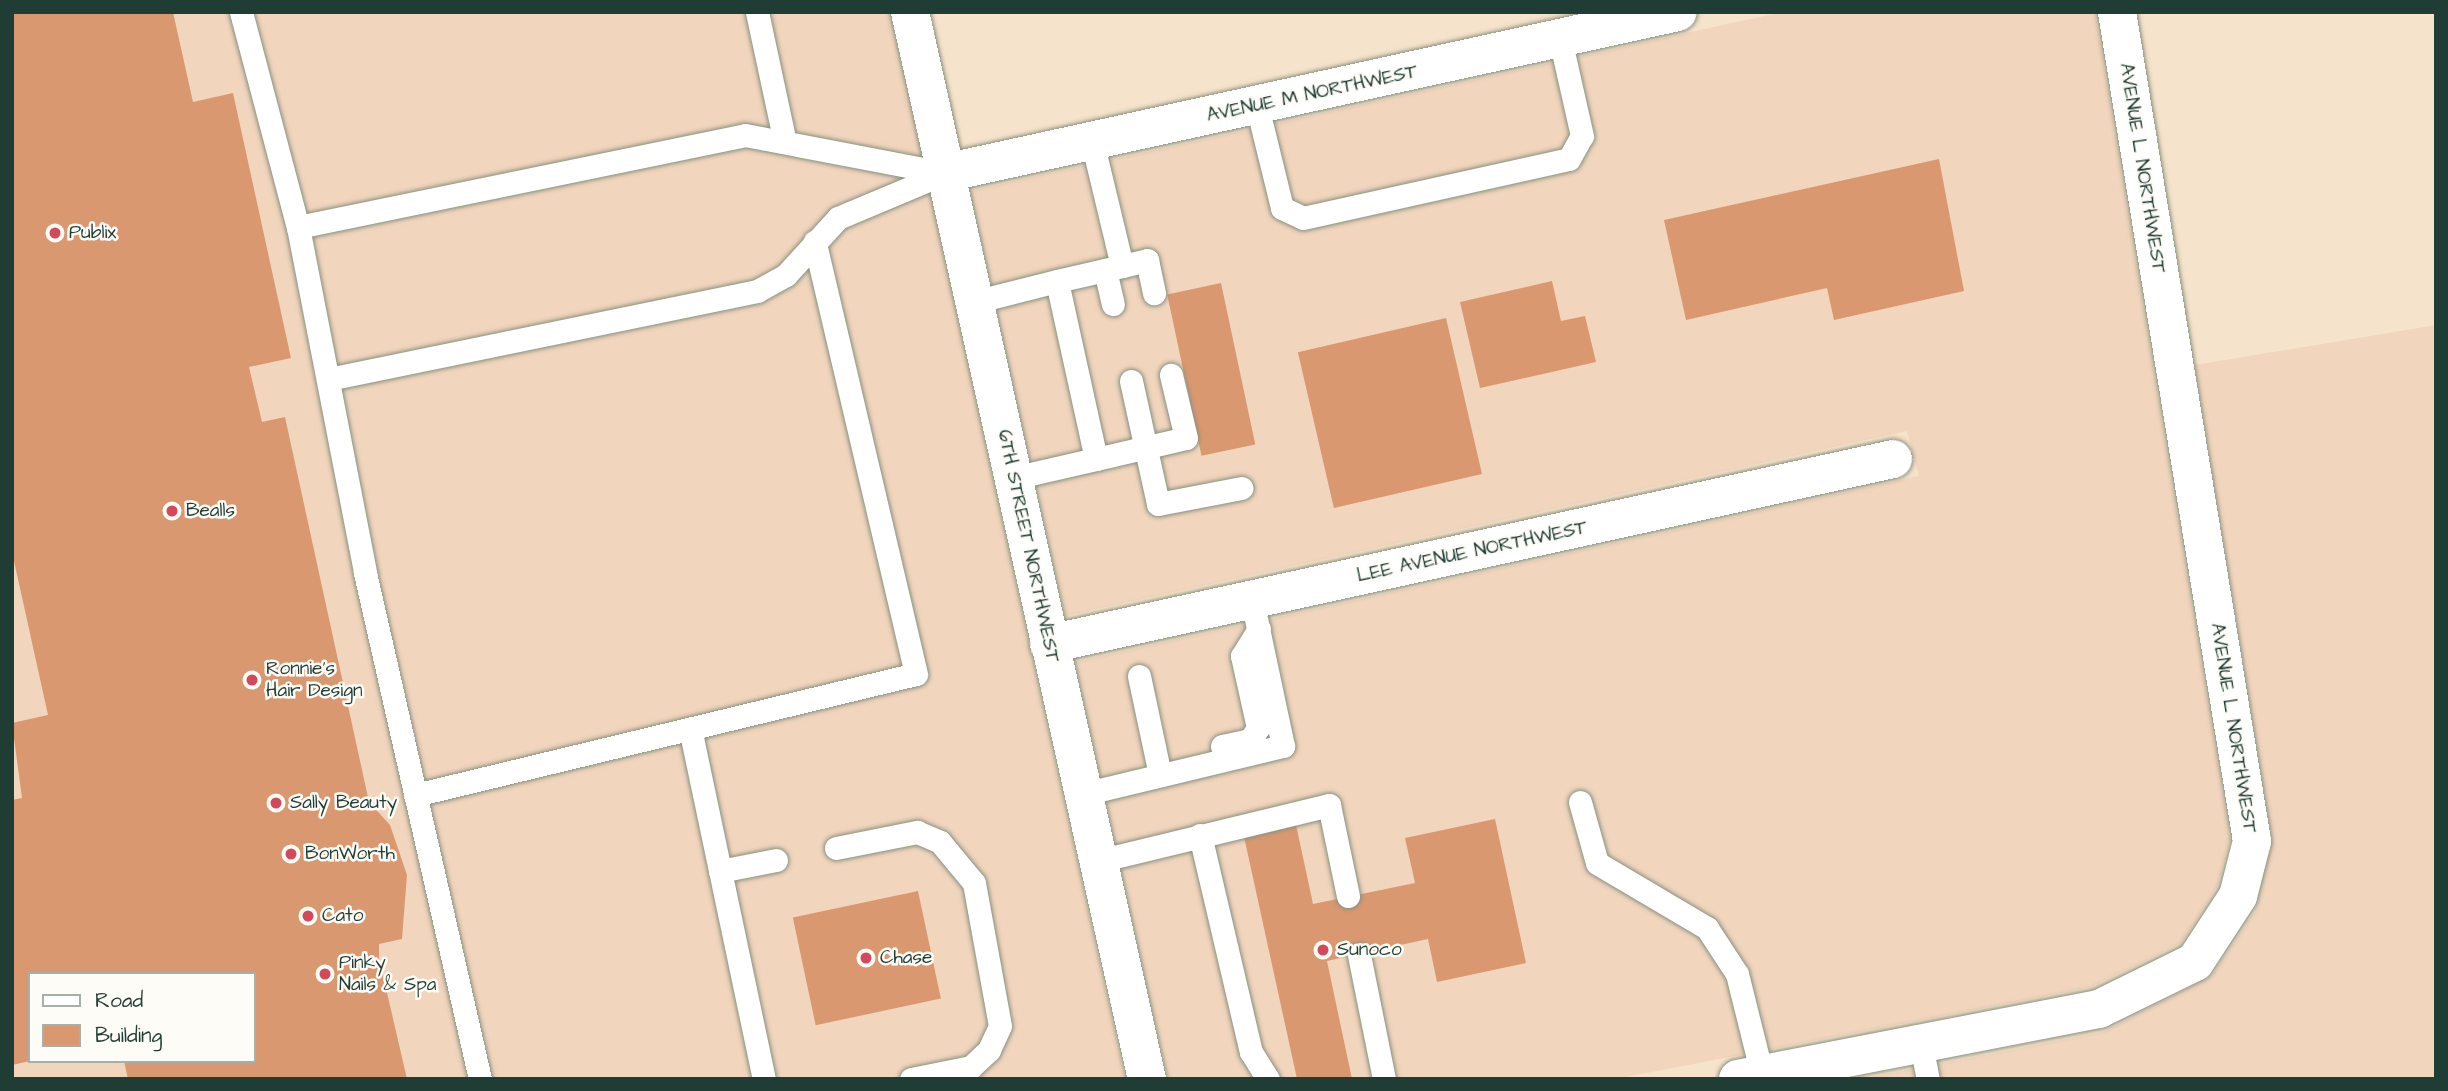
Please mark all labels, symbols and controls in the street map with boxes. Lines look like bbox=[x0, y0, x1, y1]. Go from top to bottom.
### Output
street label: AVENUE M NORTHWEST bbox=[1205, 61, 1419, 127]
street label: AVENUE L NORTHWEST bbox=[2114, 61, 2170, 275]
place label: Publix bbox=[69, 222, 116, 244]
marker: Publix bbox=[47, 225, 63, 241]
street label: 6TH STREET NORTHWEST bbox=[992, 428, 1064, 664]
place label: Bealls bbox=[186, 500, 235, 522]
marker: Bealls bbox=[164, 503, 180, 519]
street label: LEE AVENUE NORTHWEST bbox=[1355, 516, 1589, 588]
street label: AVENUE L NORTHWEST bbox=[2205, 621, 2261, 835]
place label: Ronnie's Hair Design bbox=[266, 658, 362, 702]
marker: Ronnie's Hair Design bbox=[244, 672, 260, 688]
place label: Sally Beauty bbox=[290, 792, 397, 814]
marker: Sally Beauty bbox=[268, 795, 284, 811]
place label: BonWorth bbox=[305, 843, 395, 865]
marker: BonWorth bbox=[283, 846, 299, 862]
place label: Cato bbox=[322, 905, 363, 927]
marker: Cato bbox=[300, 908, 316, 924]
place label: Sunoco bbox=[1337, 939, 1402, 961]
marker: Sunoco bbox=[1315, 942, 1331, 958]
place label: Chase bbox=[880, 947, 932, 969]
marker: Chase bbox=[858, 950, 874, 966]
place label: Pinky Nails & Spa bbox=[339, 952, 436, 996]
marker: Pinky Nails & Spa bbox=[317, 966, 333, 982]
legend bbox=[28, 972, 256, 1063]
text: Road bbox=[95, 986, 143, 1015]
text: Building bbox=[95, 1021, 162, 1050]

